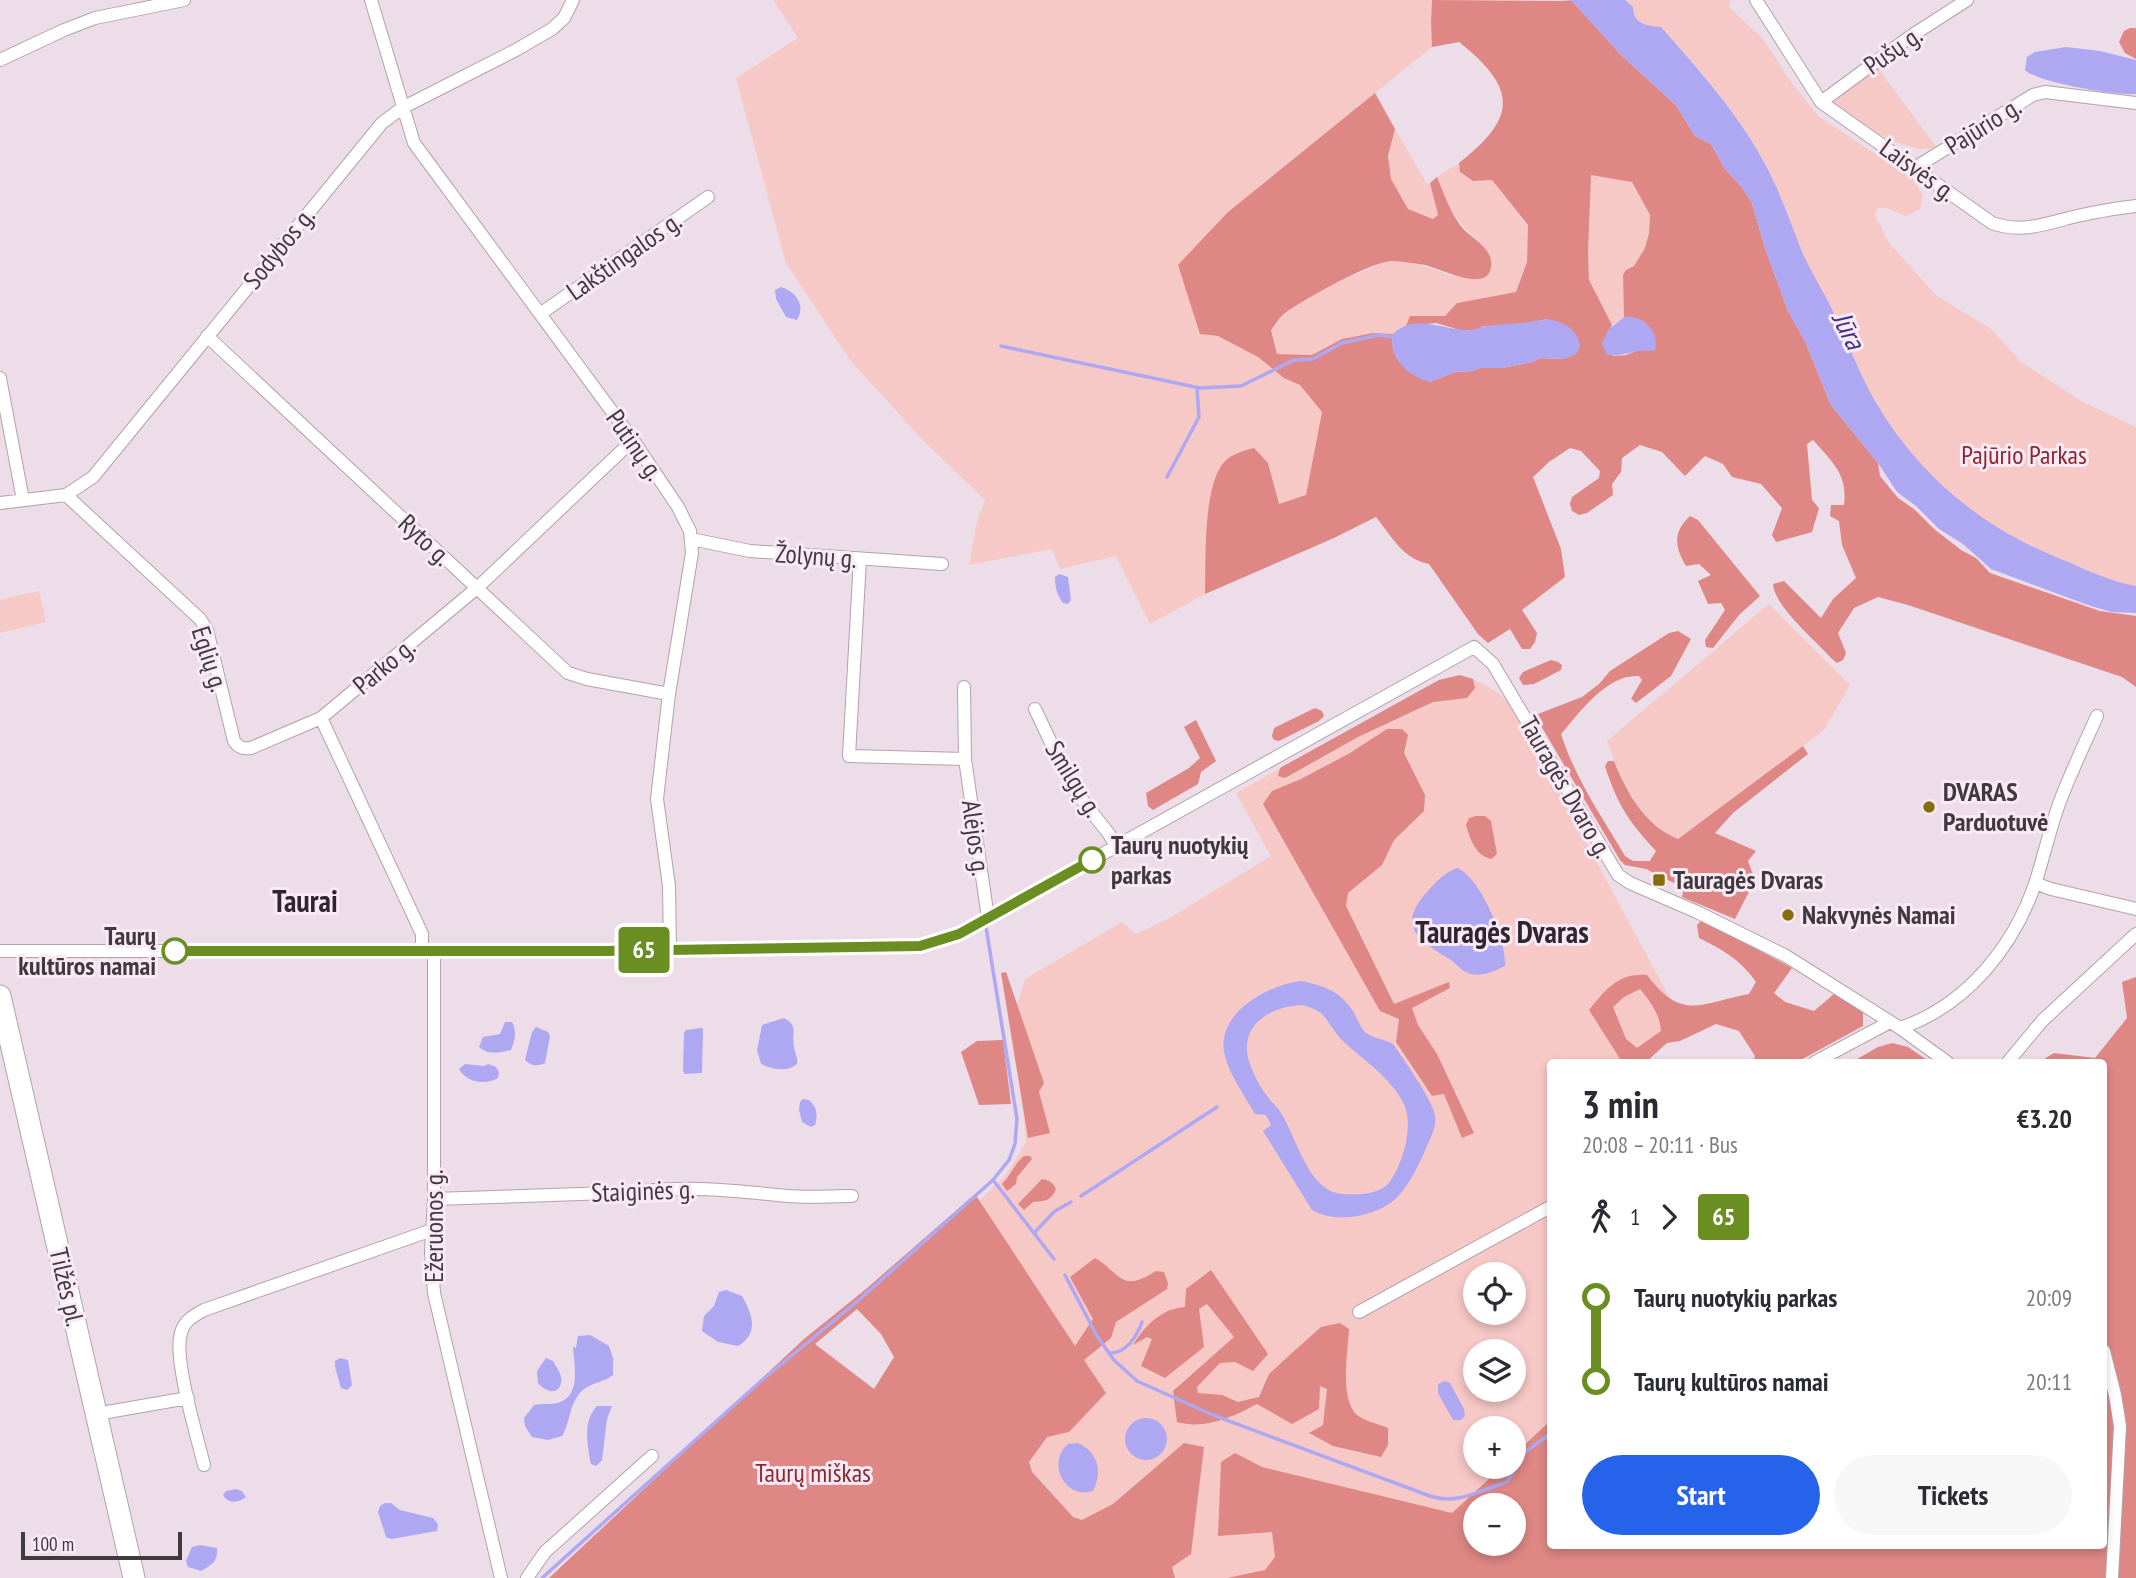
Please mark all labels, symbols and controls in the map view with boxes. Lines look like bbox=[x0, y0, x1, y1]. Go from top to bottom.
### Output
street label: Pušų g. bbox=[1857, 18, 1928, 81]
street label: Pajūrio g. bbox=[1939, 89, 2027, 162]
street label: Laisvės g. bbox=[1874, 131, 1963, 208]
street label: Sodybos g. bbox=[236, 200, 322, 295]
street label: Lakštingalos g. bbox=[560, 204, 688, 307]
water label: Jūra bbox=[1824, 304, 1875, 357]
street label: Putinų g. bbox=[599, 403, 672, 487]
park label: Pajūrio Parkas bbox=[1961, 438, 2087, 471]
street label: Ryto g. bbox=[392, 507, 459, 573]
street label: Žolynų g. bbox=[774, 536, 858, 575]
street label: Eglių g. bbox=[184, 622, 236, 696]
street label: Parko g. bbox=[346, 630, 421, 701]
street label: Tauragės Dvaro g. bbox=[1513, 710, 1620, 864]
street label: Smilgų g. bbox=[1038, 735, 1111, 823]
place label: DVARAS Parduotuvė bbox=[1943, 775, 2048, 838]
street label: Alėjos g. bbox=[955, 798, 998, 878]
marker: DVARAS Parduotuvė bbox=[1921, 799, 1937, 815]
place label: Taurų nuotykių parkas bbox=[1111, 828, 1249, 891]
marker: Taurų nuotykių parkas bbox=[1079, 847, 1105, 873]
place label: Tauragės Dvaras bbox=[1673, 863, 1823, 896]
marker: Tauragės Dvaras bbox=[1651, 872, 1667, 888]
district label: Taurai bbox=[272, 881, 338, 920]
place label: Nakvynės Namai bbox=[1802, 898, 1956, 931]
marker: Nakvynės Namai bbox=[1780, 907, 1796, 923]
district label: Tauragės Dvaras bbox=[1415, 912, 1589, 951]
place label: Taurų kultūros namai bbox=[18, 919, 156, 982]
line badge: 65 bbox=[612, 927, 676, 973]
text: 65 bbox=[633, 934, 655, 965]
marker: Taurų kultūros namai bbox=[162, 938, 188, 964]
text: 3 min bbox=[1582, 1079, 1659, 1128]
text: €3.20 bbox=[2017, 1102, 2072, 1135]
text: 20:08 – 20:11 · Bus bbox=[1582, 1130, 1738, 1159]
street label: Ežeruonos g. bbox=[417, 1169, 450, 1283]
street label: Staiginės g. bbox=[591, 1172, 695, 1209]
icon: walk bbox=[1582, 1198, 1620, 1236]
icon: forward bbox=[1650, 1198, 1688, 1236]
text: 65 bbox=[1712, 1201, 1735, 1232]
text: 1 bbox=[1630, 1202, 1640, 1231]
street label: Tilžės pl. bbox=[42, 1244, 92, 1329]
map controls bbox=[1463, 1262, 1526, 1556]
button: locate bbox=[1463, 1262, 1526, 1325]
text: Taurų nuotykių parkas bbox=[1634, 1281, 1837, 1314]
text: 20:09 bbox=[2026, 1283, 2072, 1312]
button: layers bbox=[1463, 1339, 1526, 1402]
text: Taurų kultūros namai bbox=[1634, 1365, 1829, 1398]
text: 20:11 bbox=[2026, 1367, 2072, 1396]
button: + bbox=[1463, 1416, 1526, 1479]
button: Start bbox=[1582, 1455, 1820, 1535]
button: Tickets bbox=[1834, 1455, 2072, 1535]
park label: Taurų miškas bbox=[755, 1456, 871, 1489]
button: − bbox=[1463, 1493, 1526, 1556]
scale bar bbox=[21, 1529, 182, 1561]
text: 100 m bbox=[32, 1532, 74, 1556]

